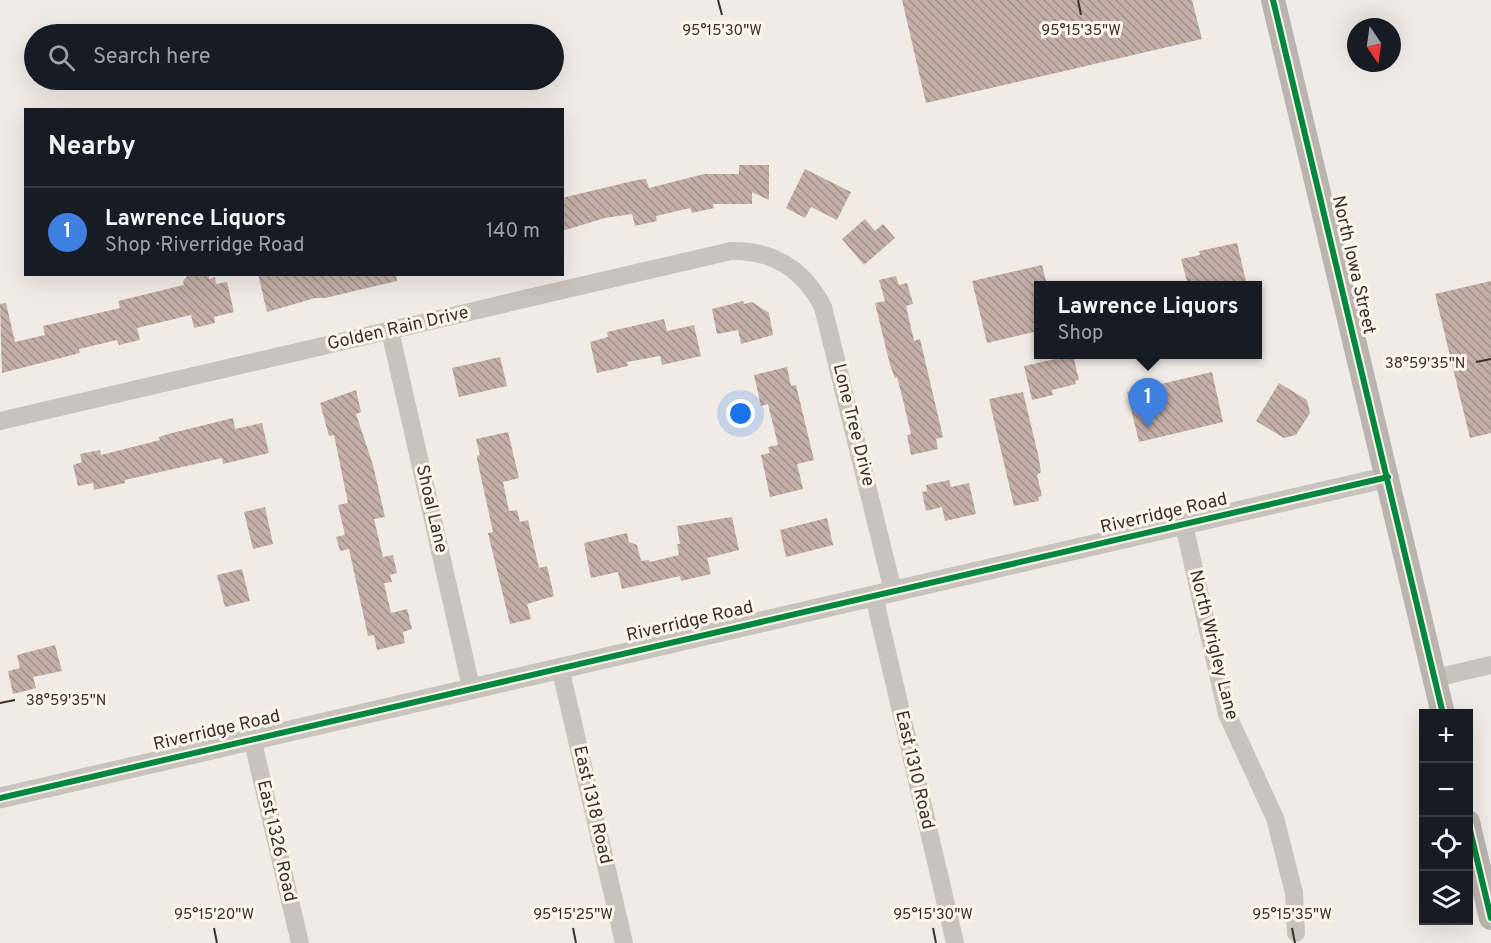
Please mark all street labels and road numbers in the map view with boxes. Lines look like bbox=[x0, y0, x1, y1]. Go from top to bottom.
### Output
street label: North Iowa Street bbox=[1326, 193, 1380, 337]
street label: Golden Rain Drive bbox=[325, 302, 471, 356]
street label: Lone Tree Drive bbox=[827, 361, 879, 489]
street label: Shoal Lane bbox=[410, 463, 452, 555]
street label: Riverridge Road bbox=[1098, 488, 1230, 540]
street label: North Wrigley Lane bbox=[1183, 568, 1243, 722]
street label: Riverridge Road bbox=[624, 596, 756, 648]
street label: Riverridge Road bbox=[151, 705, 283, 757]
street label: East 1310 Road bbox=[889, 708, 939, 832]
street label: East 1318 Road bbox=[567, 744, 617, 866]
street label: East 1326 Road bbox=[251, 778, 301, 904]

